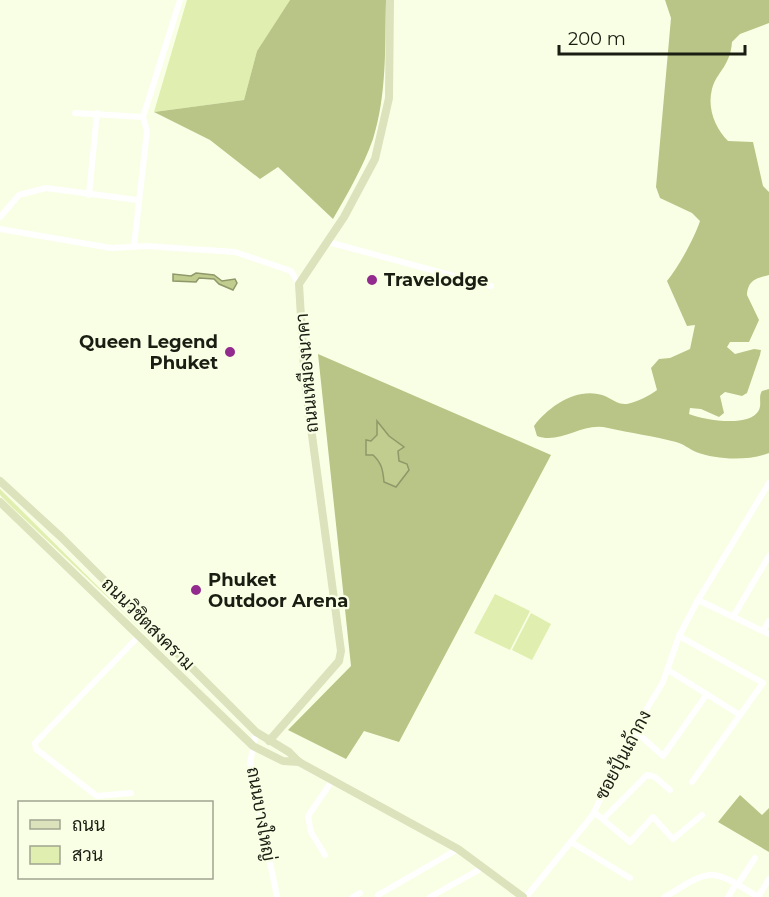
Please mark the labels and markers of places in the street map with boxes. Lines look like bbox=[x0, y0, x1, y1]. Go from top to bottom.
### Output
place label: Travelodge bbox=[384, 269, 488, 291]
marker: Travelodge bbox=[365, 273, 379, 287]
place label: Queen Legend Phuket bbox=[79, 331, 218, 374]
marker: Queen Legend Phuket bbox=[223, 345, 237, 359]
place label: Phuket Outdoor Arena bbox=[208, 569, 348, 612]
marker: Phuket Outdoor Arena bbox=[189, 583, 203, 597]

